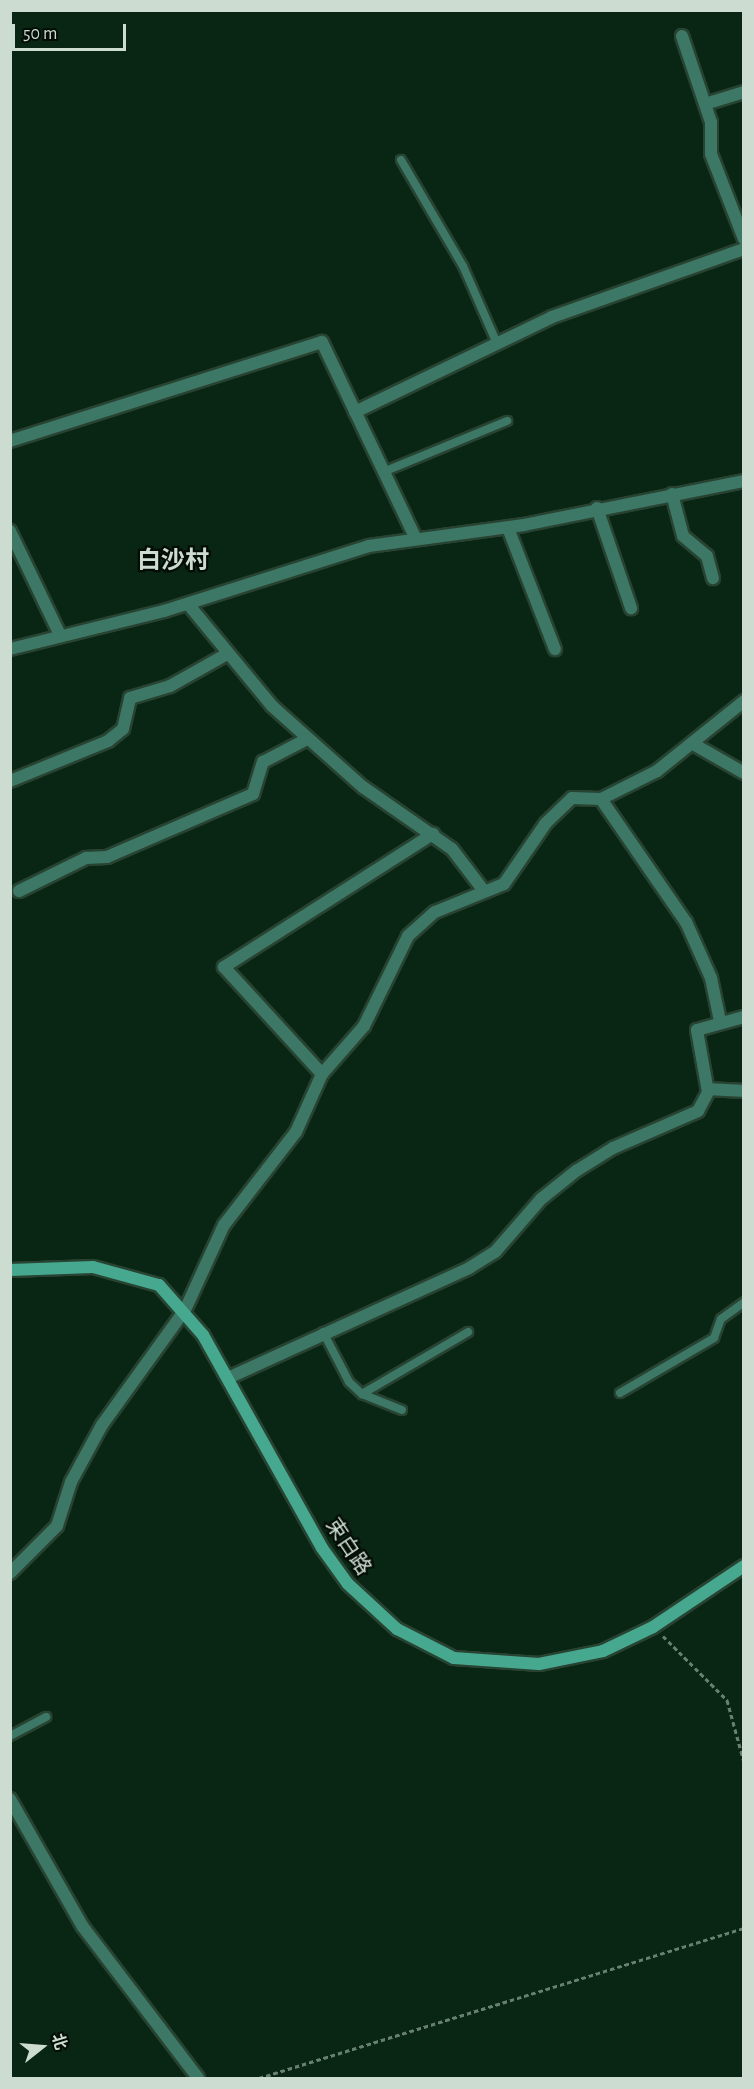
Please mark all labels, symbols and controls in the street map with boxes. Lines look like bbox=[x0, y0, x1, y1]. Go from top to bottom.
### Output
scale bar bbox=[15, 12, 129, 50]
text: 50 m bbox=[23, 25, 57, 43]
district label: 白沙村 bbox=[137, 548, 209, 576]
street label: 束白路 bbox=[320, 1514, 376, 1580]
north arrow bbox=[12, 2017, 72, 2077]
text: 北 bbox=[49, 2032, 69, 2052]

